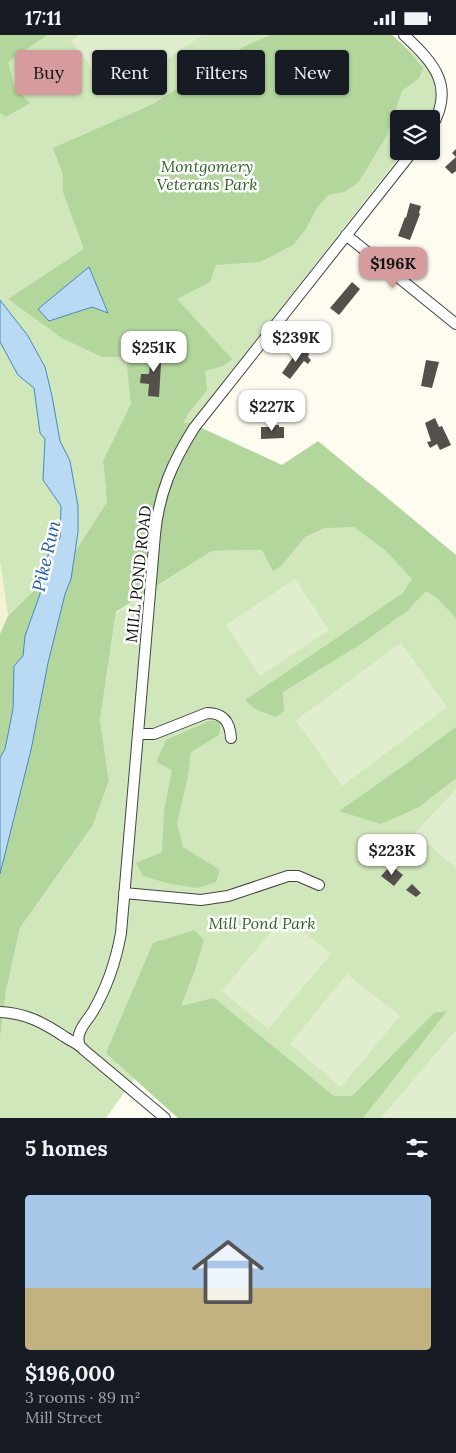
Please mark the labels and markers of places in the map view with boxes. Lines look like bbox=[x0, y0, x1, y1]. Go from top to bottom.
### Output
pin: $196K bbox=[358, 247, 428, 289]
pin: $239K bbox=[261, 321, 331, 363]
pin: $251K bbox=[119, 331, 189, 373]
pin: $227K bbox=[237, 389, 307, 432]
pin: $223K bbox=[357, 833, 427, 876]

